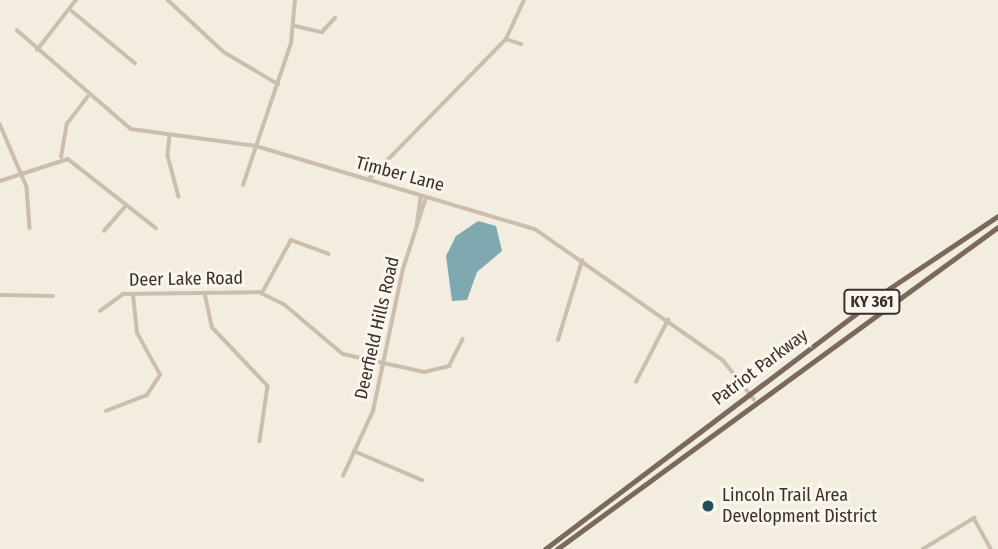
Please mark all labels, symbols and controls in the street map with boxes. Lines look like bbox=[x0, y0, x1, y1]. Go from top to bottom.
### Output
street label: Timber Lane bbox=[353, 152, 447, 196]
street label: Deerfield Hills Road bbox=[350, 255, 404, 401]
street label: Deer Lake Road bbox=[129, 267, 243, 291]
road number: KY 361 bbox=[842, 290, 902, 314]
street label: Patriot Parkway bbox=[708, 324, 812, 410]
place label: Lincoln Trail Area Development District bbox=[722, 485, 877, 528]
marker: Lincoln Trail Area Development District bbox=[700, 498, 716, 514]

